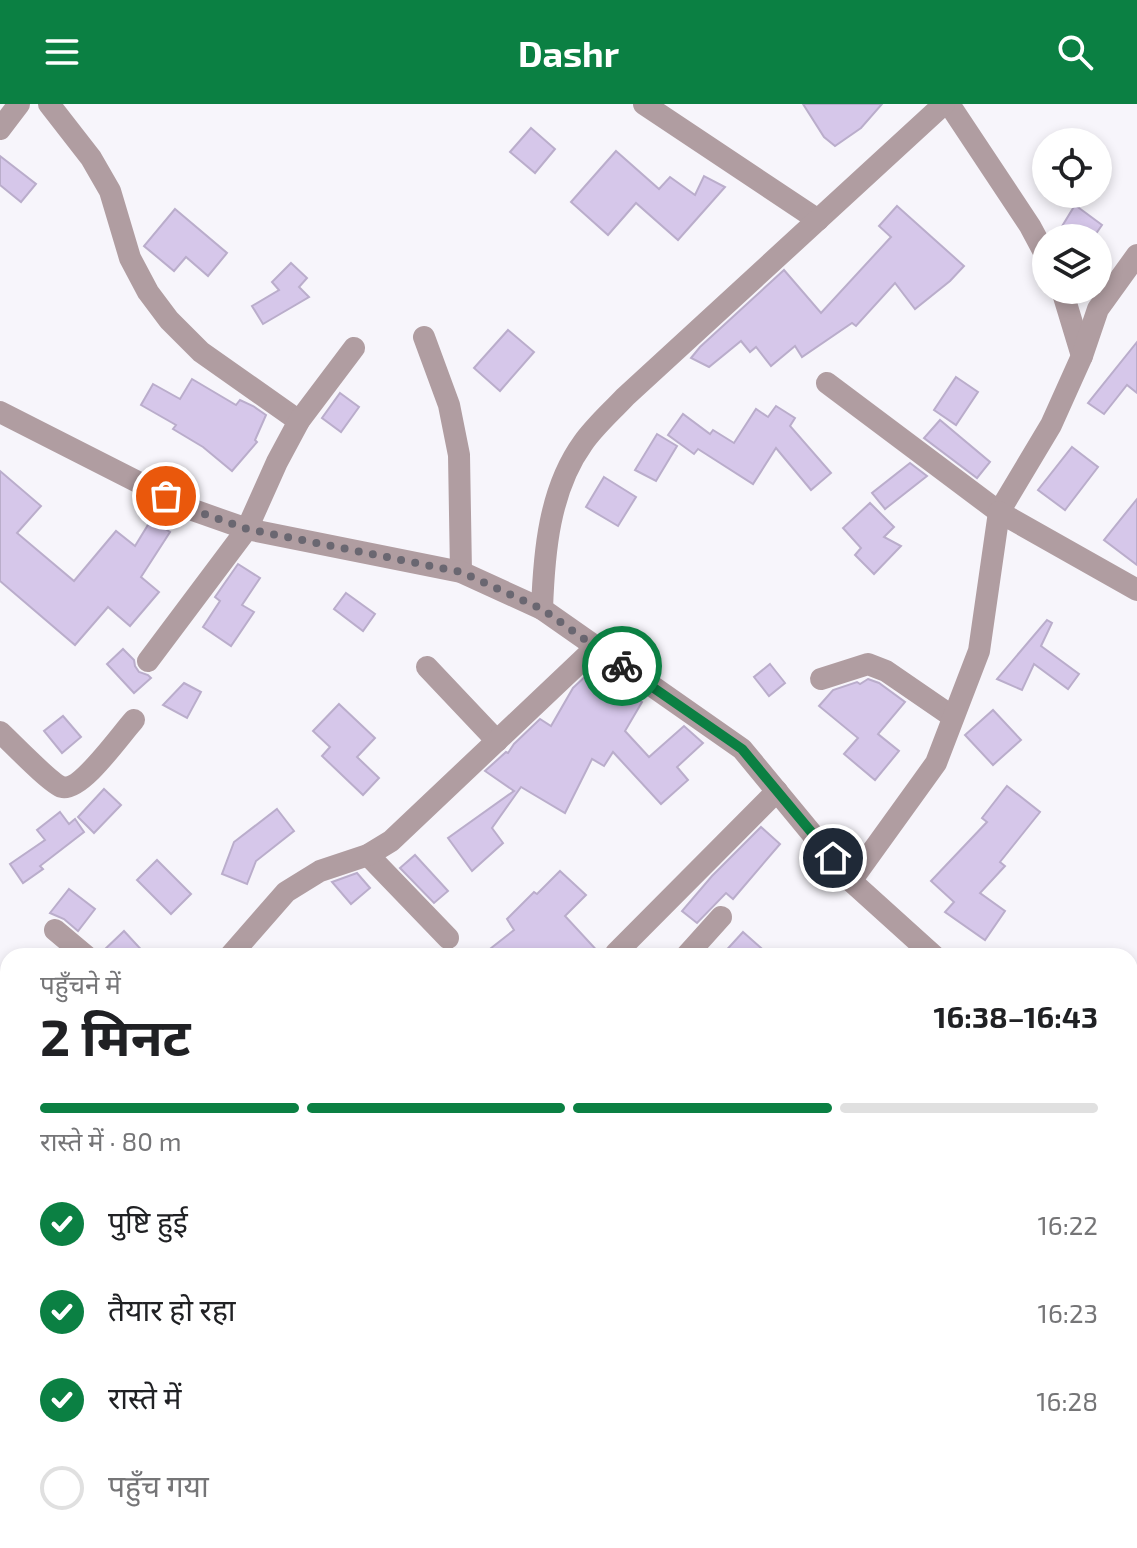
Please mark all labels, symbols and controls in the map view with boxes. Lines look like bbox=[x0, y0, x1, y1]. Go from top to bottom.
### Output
icon: menu bbox=[40, 30, 84, 74]
icon: search bbox=[1053, 30, 1097, 74]
text: Dashr bbox=[518, 31, 619, 74]
map controls bbox=[1032, 128, 1112, 304]
button: locate bbox=[1032, 128, 1112, 208]
button: layers bbox=[1032, 224, 1112, 304]
pin bbox=[132, 462, 200, 530]
icon: bag bbox=[144, 474, 188, 518]
courier bbox=[582, 626, 662, 706]
icon: bike bbox=[600, 644, 644, 688]
pin bbox=[799, 824, 867, 892]
icon: home bbox=[811, 836, 855, 880]
text: पहुँचने में bbox=[40, 968, 121, 999]
text: 16:38–16:43 bbox=[934, 998, 1098, 1034]
text: 2 मिनट bbox=[40, 1004, 191, 1066]
text: रास्ते में · 80 m bbox=[40, 1125, 181, 1156]
icon: check bbox=[40, 1202, 84, 1246]
text: पुष्टि हुई bbox=[108, 1203, 188, 1239]
text: 16:22 bbox=[1037, 1209, 1098, 1240]
icon: check bbox=[40, 1290, 84, 1334]
text: तैयार हो रहा bbox=[108, 1291, 236, 1327]
text: 16:23 bbox=[1038, 1297, 1098, 1328]
icon: check bbox=[40, 1378, 84, 1422]
text: रास्ते में bbox=[108, 1379, 181, 1415]
text: 16:28 bbox=[1036, 1385, 1098, 1416]
text: पहुँच गया bbox=[108, 1467, 209, 1503]

